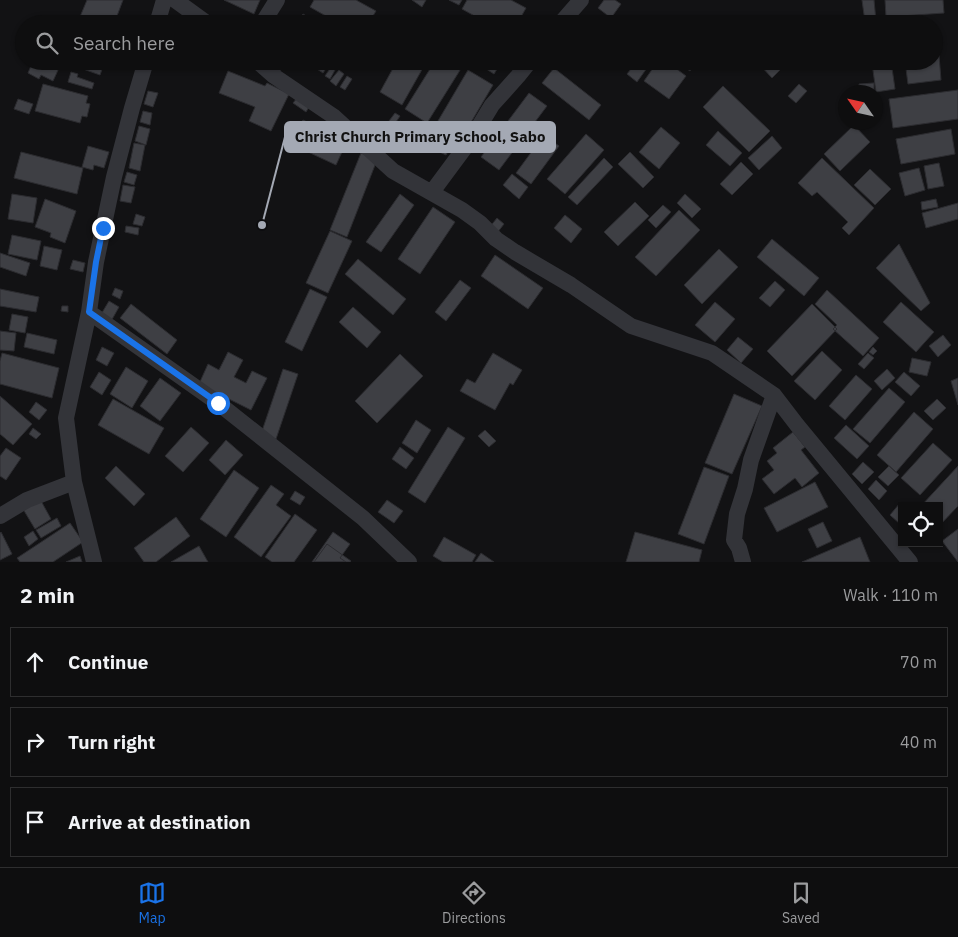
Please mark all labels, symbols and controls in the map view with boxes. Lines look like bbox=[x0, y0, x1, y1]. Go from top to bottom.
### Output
search box bbox=[15, 15, 943, 70]
icon: search bbox=[33, 29, 61, 57]
text: Search here bbox=[73, 31, 175, 55]
north arrow bbox=[838, 85, 883, 130]
callout: Christ Church Primary School, Sabo bbox=[285, 122, 555, 152]
text: Christ Church Primary School, Sabo bbox=[295, 127, 545, 146]
route end bbox=[92, 217, 115, 240]
route start bbox=[207, 392, 230, 415]
map controls bbox=[898, 502, 943, 547]
button: locate bbox=[898, 502, 943, 547]
text: 2 min bbox=[20, 581, 75, 609]
text: Walk · 110 m bbox=[843, 585, 938, 605]
icon: ahead bbox=[21, 648, 49, 676]
text: Continue bbox=[68, 650, 148, 674]
text: 70 m bbox=[900, 652, 937, 672]
icon: right bbox=[21, 728, 49, 756]
text: Turn right bbox=[68, 730, 155, 754]
text: 40 m bbox=[900, 732, 937, 752]
icon: arrive bbox=[21, 808, 49, 836]
text: Arrive at destination bbox=[68, 810, 251, 834]
tab: Map bbox=[138, 879, 166, 927]
tab: Directions bbox=[442, 879, 506, 927]
tab: Saved bbox=[782, 879, 820, 927]

